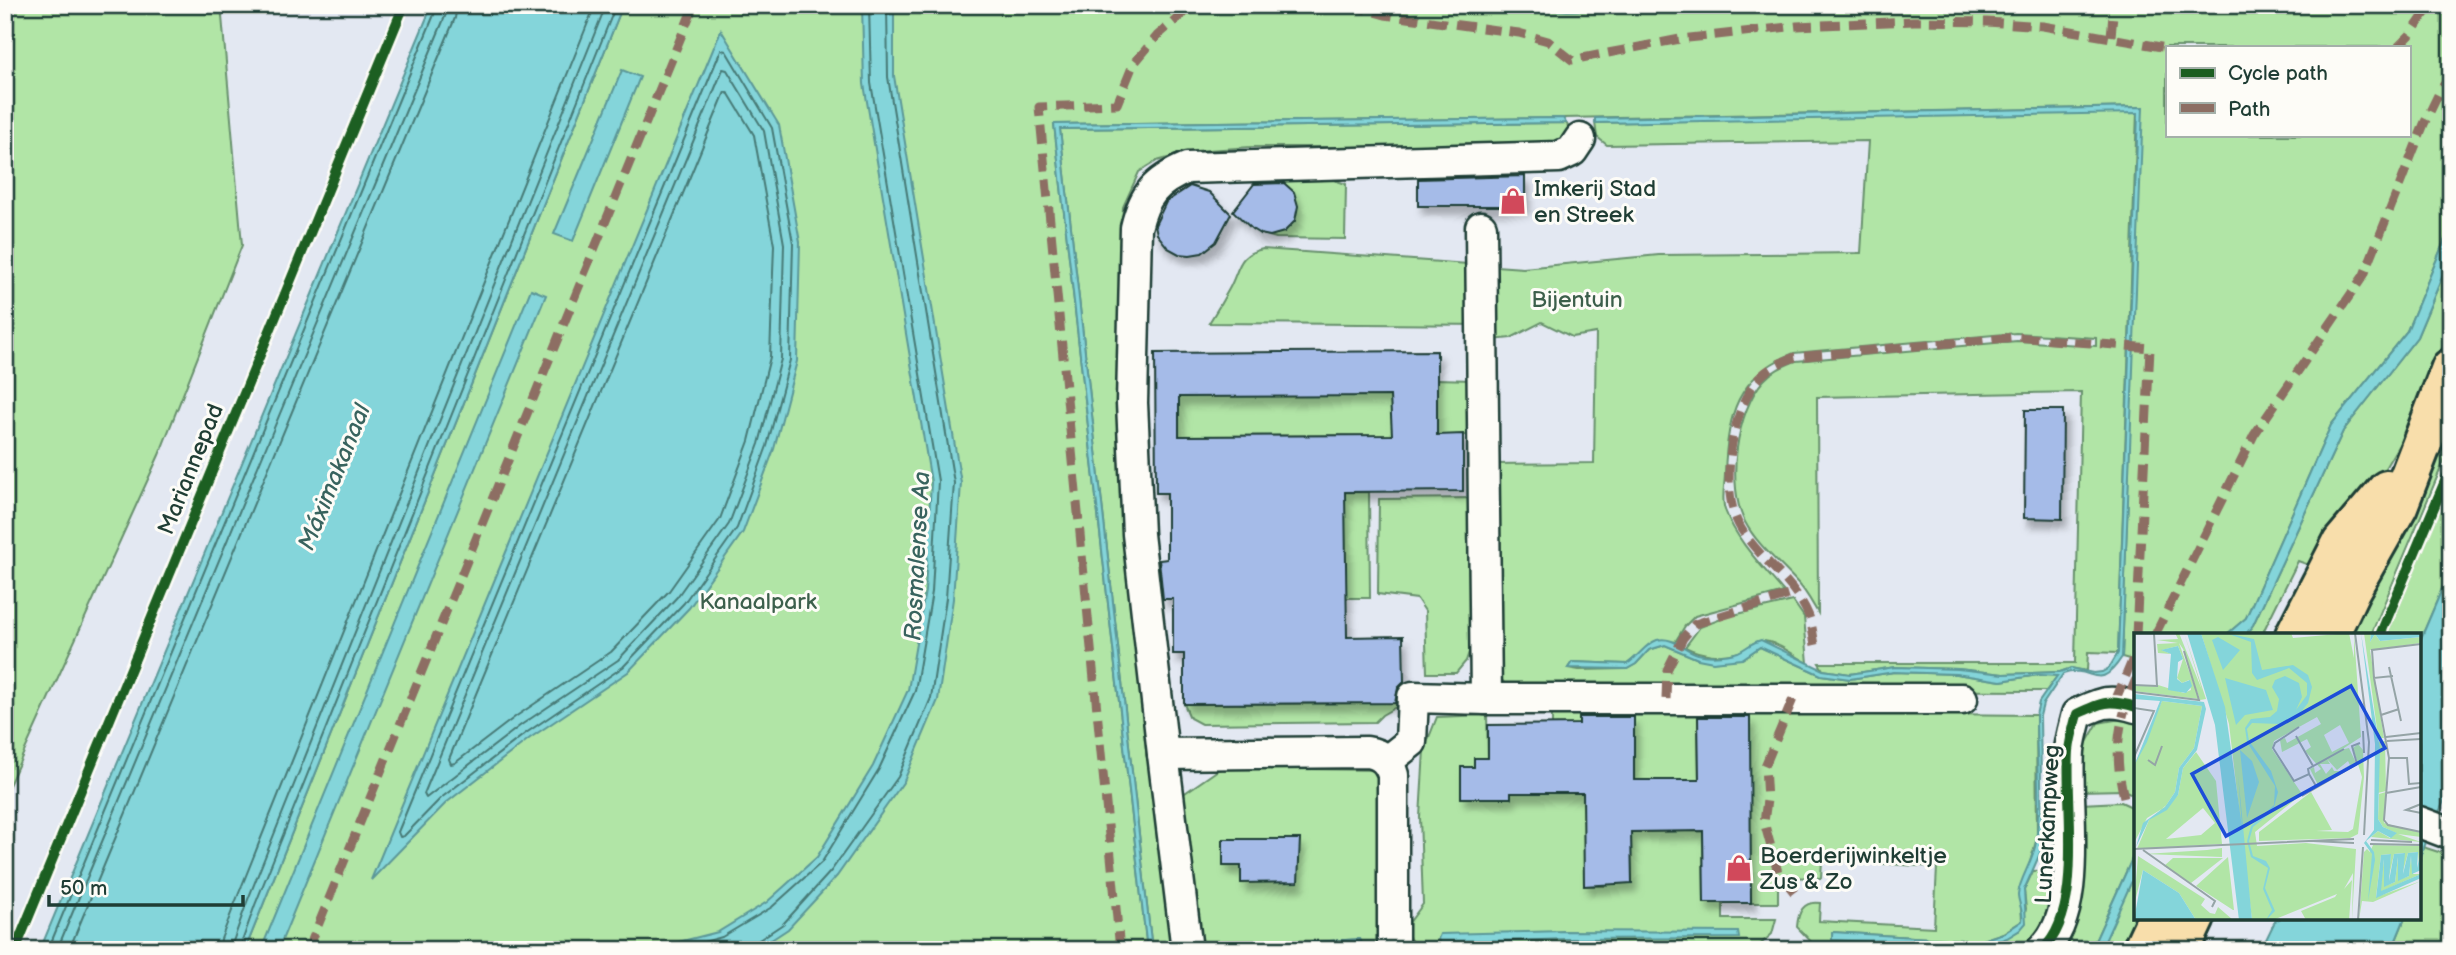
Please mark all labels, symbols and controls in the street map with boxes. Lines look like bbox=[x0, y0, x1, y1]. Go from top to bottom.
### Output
legend bbox=[2166, 46, 2410, 136]
text: Cycle path bbox=[2228, 61, 2328, 86]
text: Path bbox=[2228, 97, 2270, 122]
place label: Imkerij Stad en Streek bbox=[1534, 175, 1656, 229]
shop icon: Imkerij Stad en Streek bbox=[1498, 186, 1528, 216]
park label: Bijentuin bbox=[1531, 286, 1623, 314]
water label: Máximakanaal bbox=[292, 398, 378, 555]
street label: Mariannepad bbox=[152, 400, 230, 539]
water label: Rosmalense Aa bbox=[899, 471, 936, 641]
park label: Kanaalpark bbox=[699, 588, 818, 616]
inset map bbox=[2134, 633, 2421, 920]
street label: Lunerkampweg bbox=[2030, 744, 2066, 904]
place label: Boerderijwinkeltje Zus & Zo bbox=[1759, 842, 1947, 896]
shop icon: Boerderijwinkeltje Zus & Zo bbox=[1724, 853, 1754, 883]
scale bar bbox=[49, 864, 243, 908]
text: 50 m bbox=[60, 876, 107, 901]

